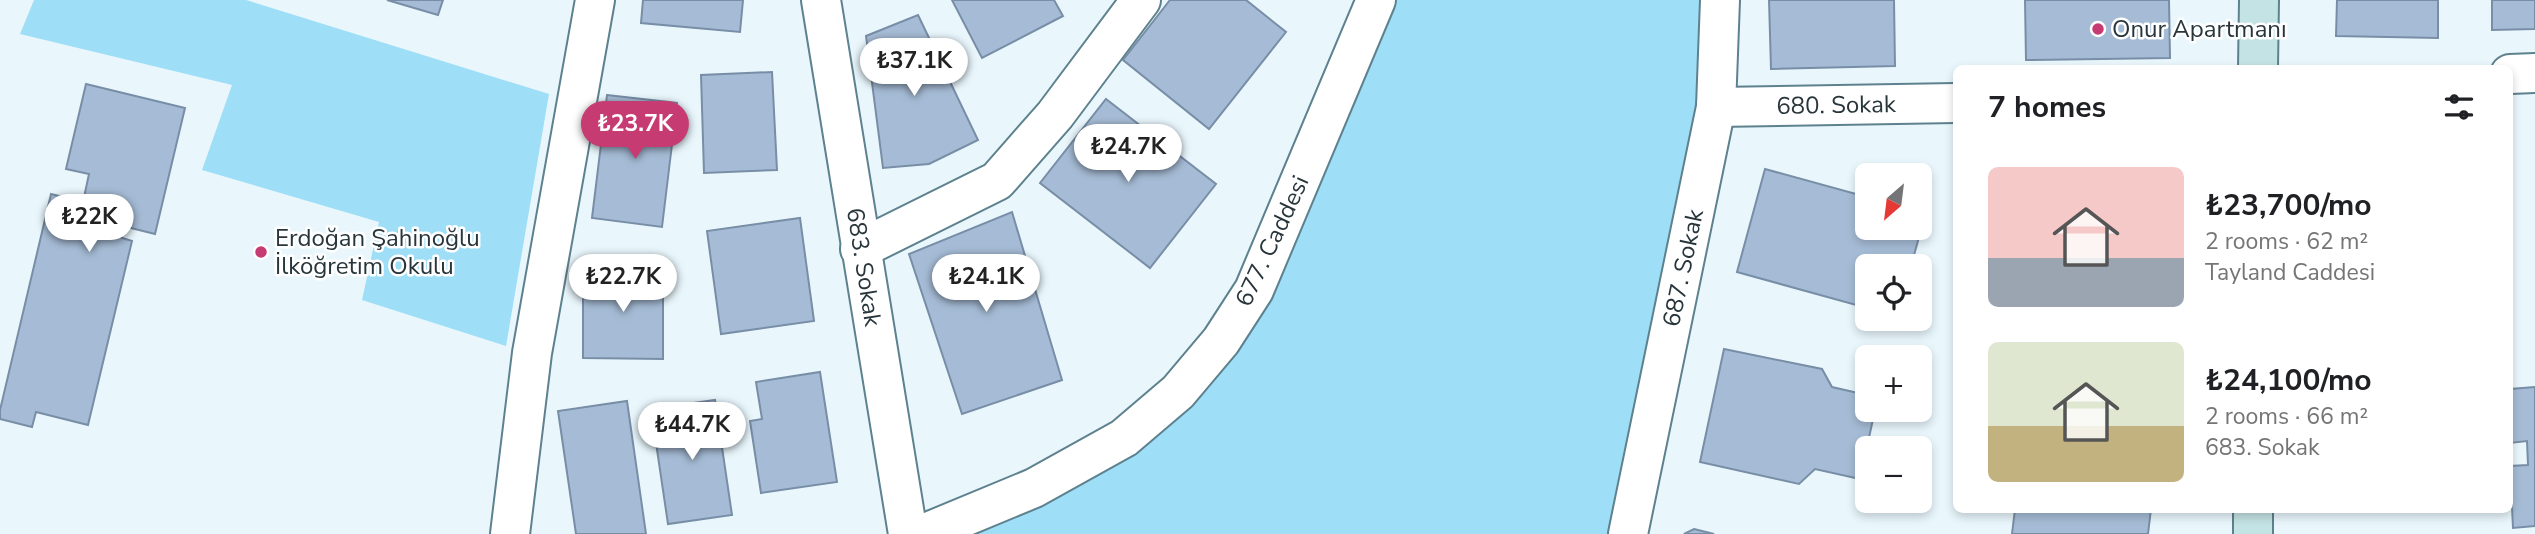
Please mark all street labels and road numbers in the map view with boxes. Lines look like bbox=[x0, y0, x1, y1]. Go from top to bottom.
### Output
street label: 680. Sokak bbox=[1776, 88, 1897, 122]
street label: 677. Caddesi bbox=[1228, 170, 1316, 312]
street label: 683. Sokak bbox=[839, 205, 889, 330]
street label: 687. Sokak bbox=[1655, 205, 1711, 330]

